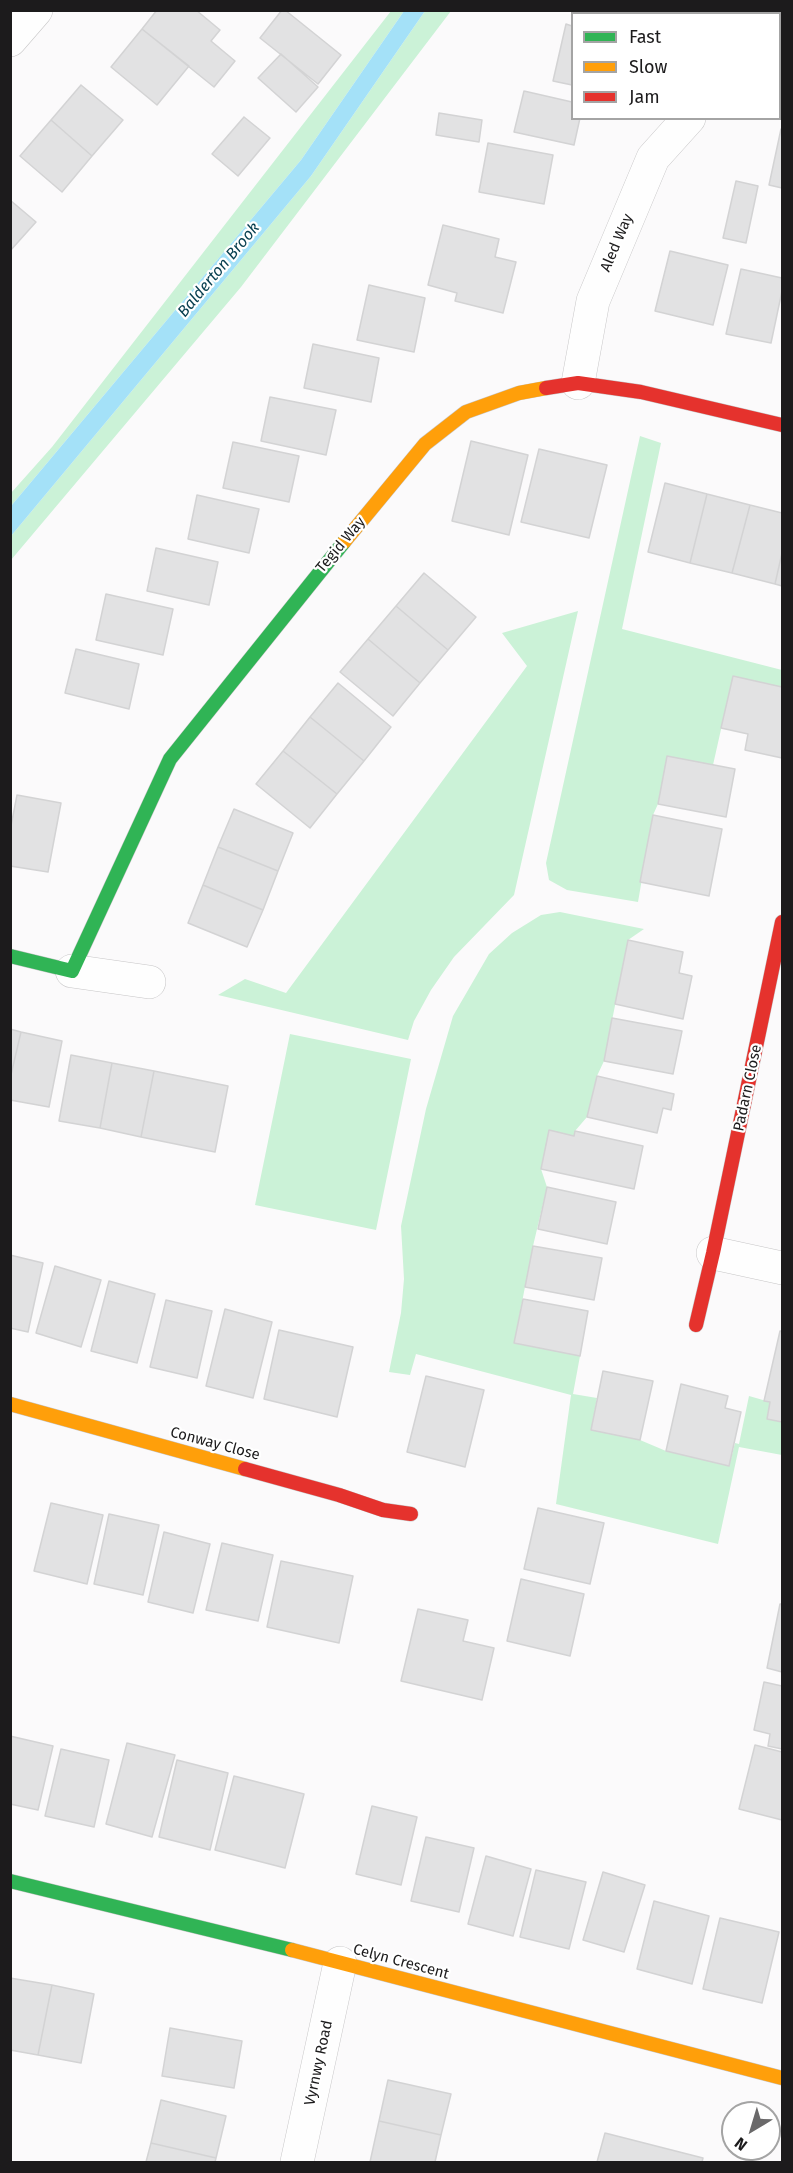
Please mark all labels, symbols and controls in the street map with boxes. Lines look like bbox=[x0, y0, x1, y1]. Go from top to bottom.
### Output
legend bbox=[571, 12, 781, 120]
text: Fast bbox=[629, 26, 661, 48]
text: Slow bbox=[629, 56, 667, 78]
text: Jam bbox=[629, 86, 660, 108]
street label: Aled Way bbox=[597, 211, 637, 275]
water label: Balderton Brook bbox=[174, 219, 264, 321]
street label: Tegid Way bbox=[312, 513, 370, 577]
street label: Padarn Close bbox=[730, 1043, 766, 1133]
street label: Conway Close bbox=[168, 1423, 262, 1465]
street label: Celyn Crescent bbox=[351, 1941, 451, 1983]
street label: Vyrnwy Road bbox=[301, 2019, 337, 2107]
north arrow bbox=[721, 2101, 781, 2161]
text: N bbox=[731, 2133, 751, 2155]

